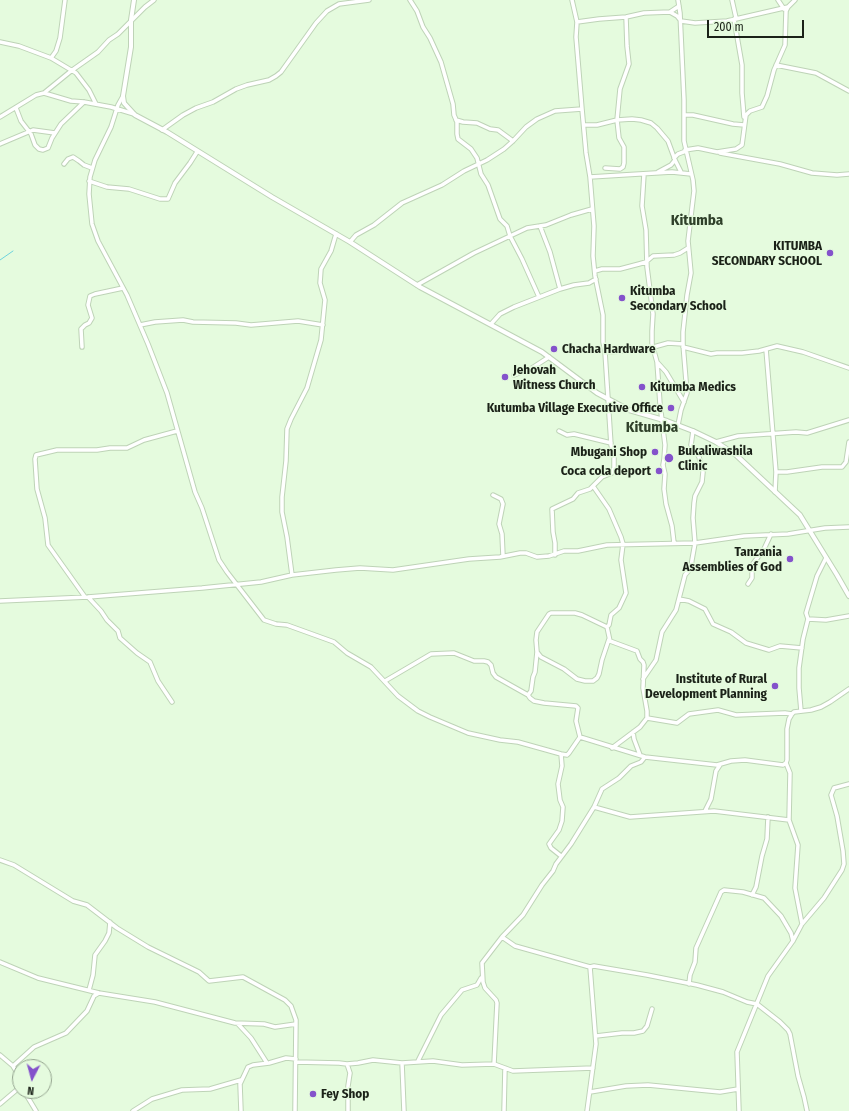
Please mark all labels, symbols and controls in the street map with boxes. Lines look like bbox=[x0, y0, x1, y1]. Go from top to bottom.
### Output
scale bar bbox=[709, 12, 806, 38]
text: 200 m bbox=[714, 20, 744, 34]
district label: Kitumba bbox=[671, 212, 723, 230]
place label: KITUMBA SECONDARY SCHOOL bbox=[712, 238, 822, 269]
marker: KITUMBA SECONDARY SCHOOL bbox=[825, 248, 835, 258]
place label: Kitumba Secondary School bbox=[630, 283, 726, 314]
marker: Kitumba Secondary School bbox=[617, 293, 627, 303]
place label: Chacha Hardware bbox=[562, 341, 656, 357]
marker: Chacha Hardware bbox=[549, 344, 559, 354]
place label: Jehovah Witness Church bbox=[513, 362, 595, 393]
marker: Jehovah Witness Church bbox=[500, 372, 510, 382]
place label: Kitumba Medics bbox=[650, 379, 736, 395]
marker: Kitumba Medics bbox=[637, 382, 647, 392]
place label: Kutumba Village Executive Office bbox=[487, 400, 663, 416]
marker: Kutumba Village Executive Office bbox=[666, 403, 676, 413]
district label: Kitumba bbox=[626, 419, 678, 437]
place label: Bukaliwashila Clinic bbox=[678, 443, 753, 474]
place label: Mbugani Shop bbox=[571, 444, 647, 460]
marker: Mbugani Shop bbox=[650, 447, 660, 457]
marker: Bukaliwashila Clinic bbox=[663, 452, 675, 464]
place label: Coca cola deport bbox=[561, 463, 651, 479]
marker: Coca cola deport bbox=[654, 466, 664, 476]
place label: Tanzania Assemblies of God bbox=[683, 544, 782, 575]
marker: Tanzania Assemblies of God bbox=[785, 554, 795, 564]
place label: Institute of Rural Development Planning bbox=[645, 671, 767, 702]
marker: Institute of Rural Development Planning bbox=[770, 681, 780, 691]
north arrow bbox=[12, 1059, 52, 1099]
text: N bbox=[27, 1084, 35, 1097]
place label: Fey Shop bbox=[321, 1086, 369, 1102]
marker: Fey Shop bbox=[308, 1089, 318, 1099]

